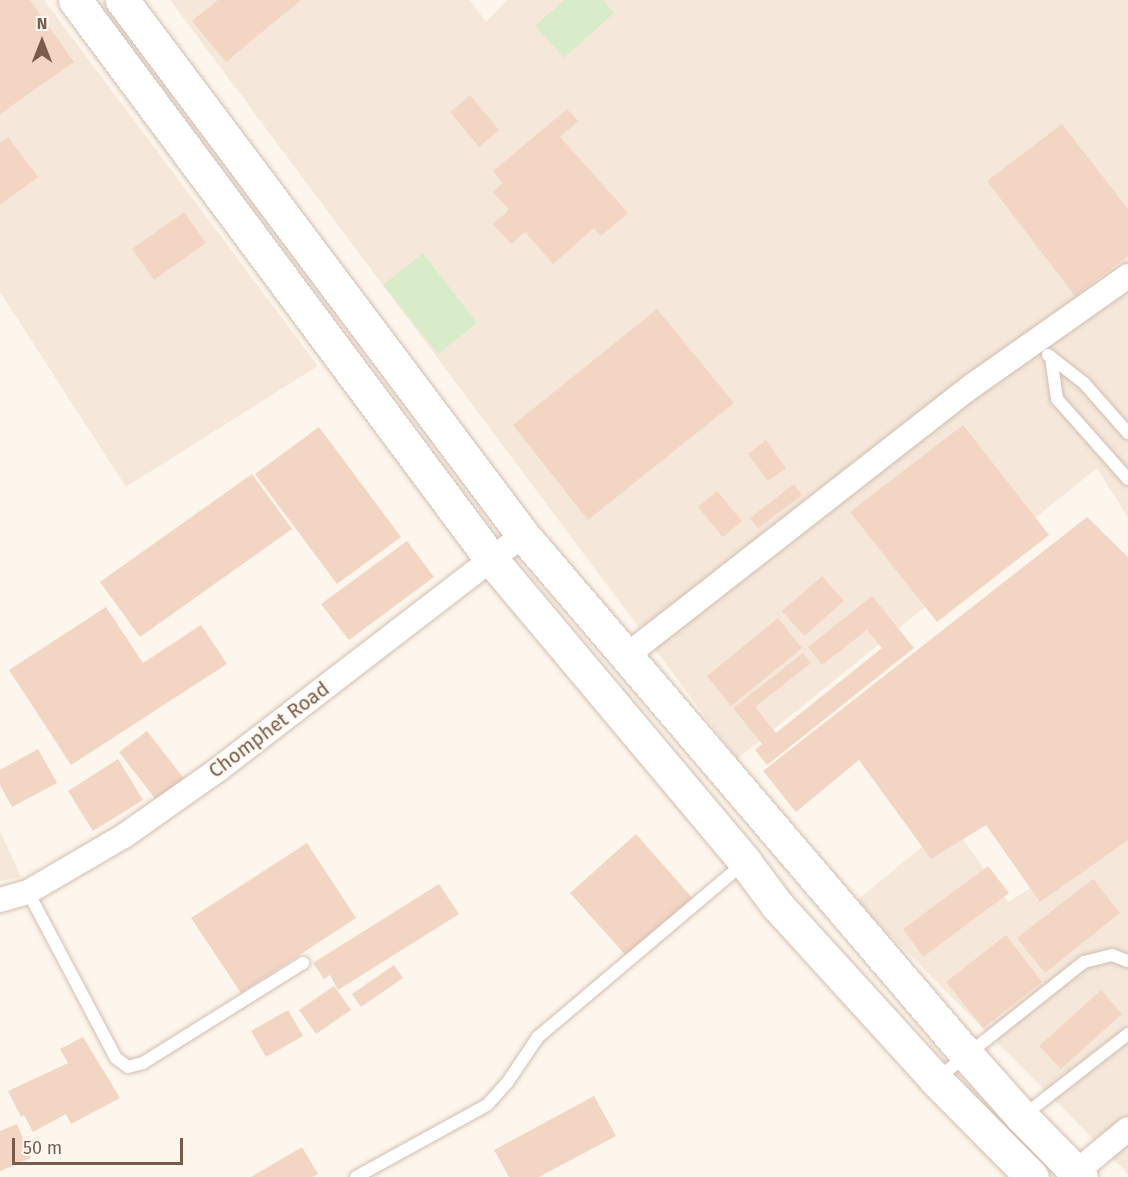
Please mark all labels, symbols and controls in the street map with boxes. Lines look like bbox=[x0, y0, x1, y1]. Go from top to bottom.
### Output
north arrow bbox=[12, 12, 72, 72]
text: N bbox=[37, 14, 47, 33]
street label: Chomphet Road bbox=[204, 677, 334, 783]
scale bar bbox=[15, 1126, 186, 1164]
text: 50 m bbox=[23, 1137, 62, 1159]

